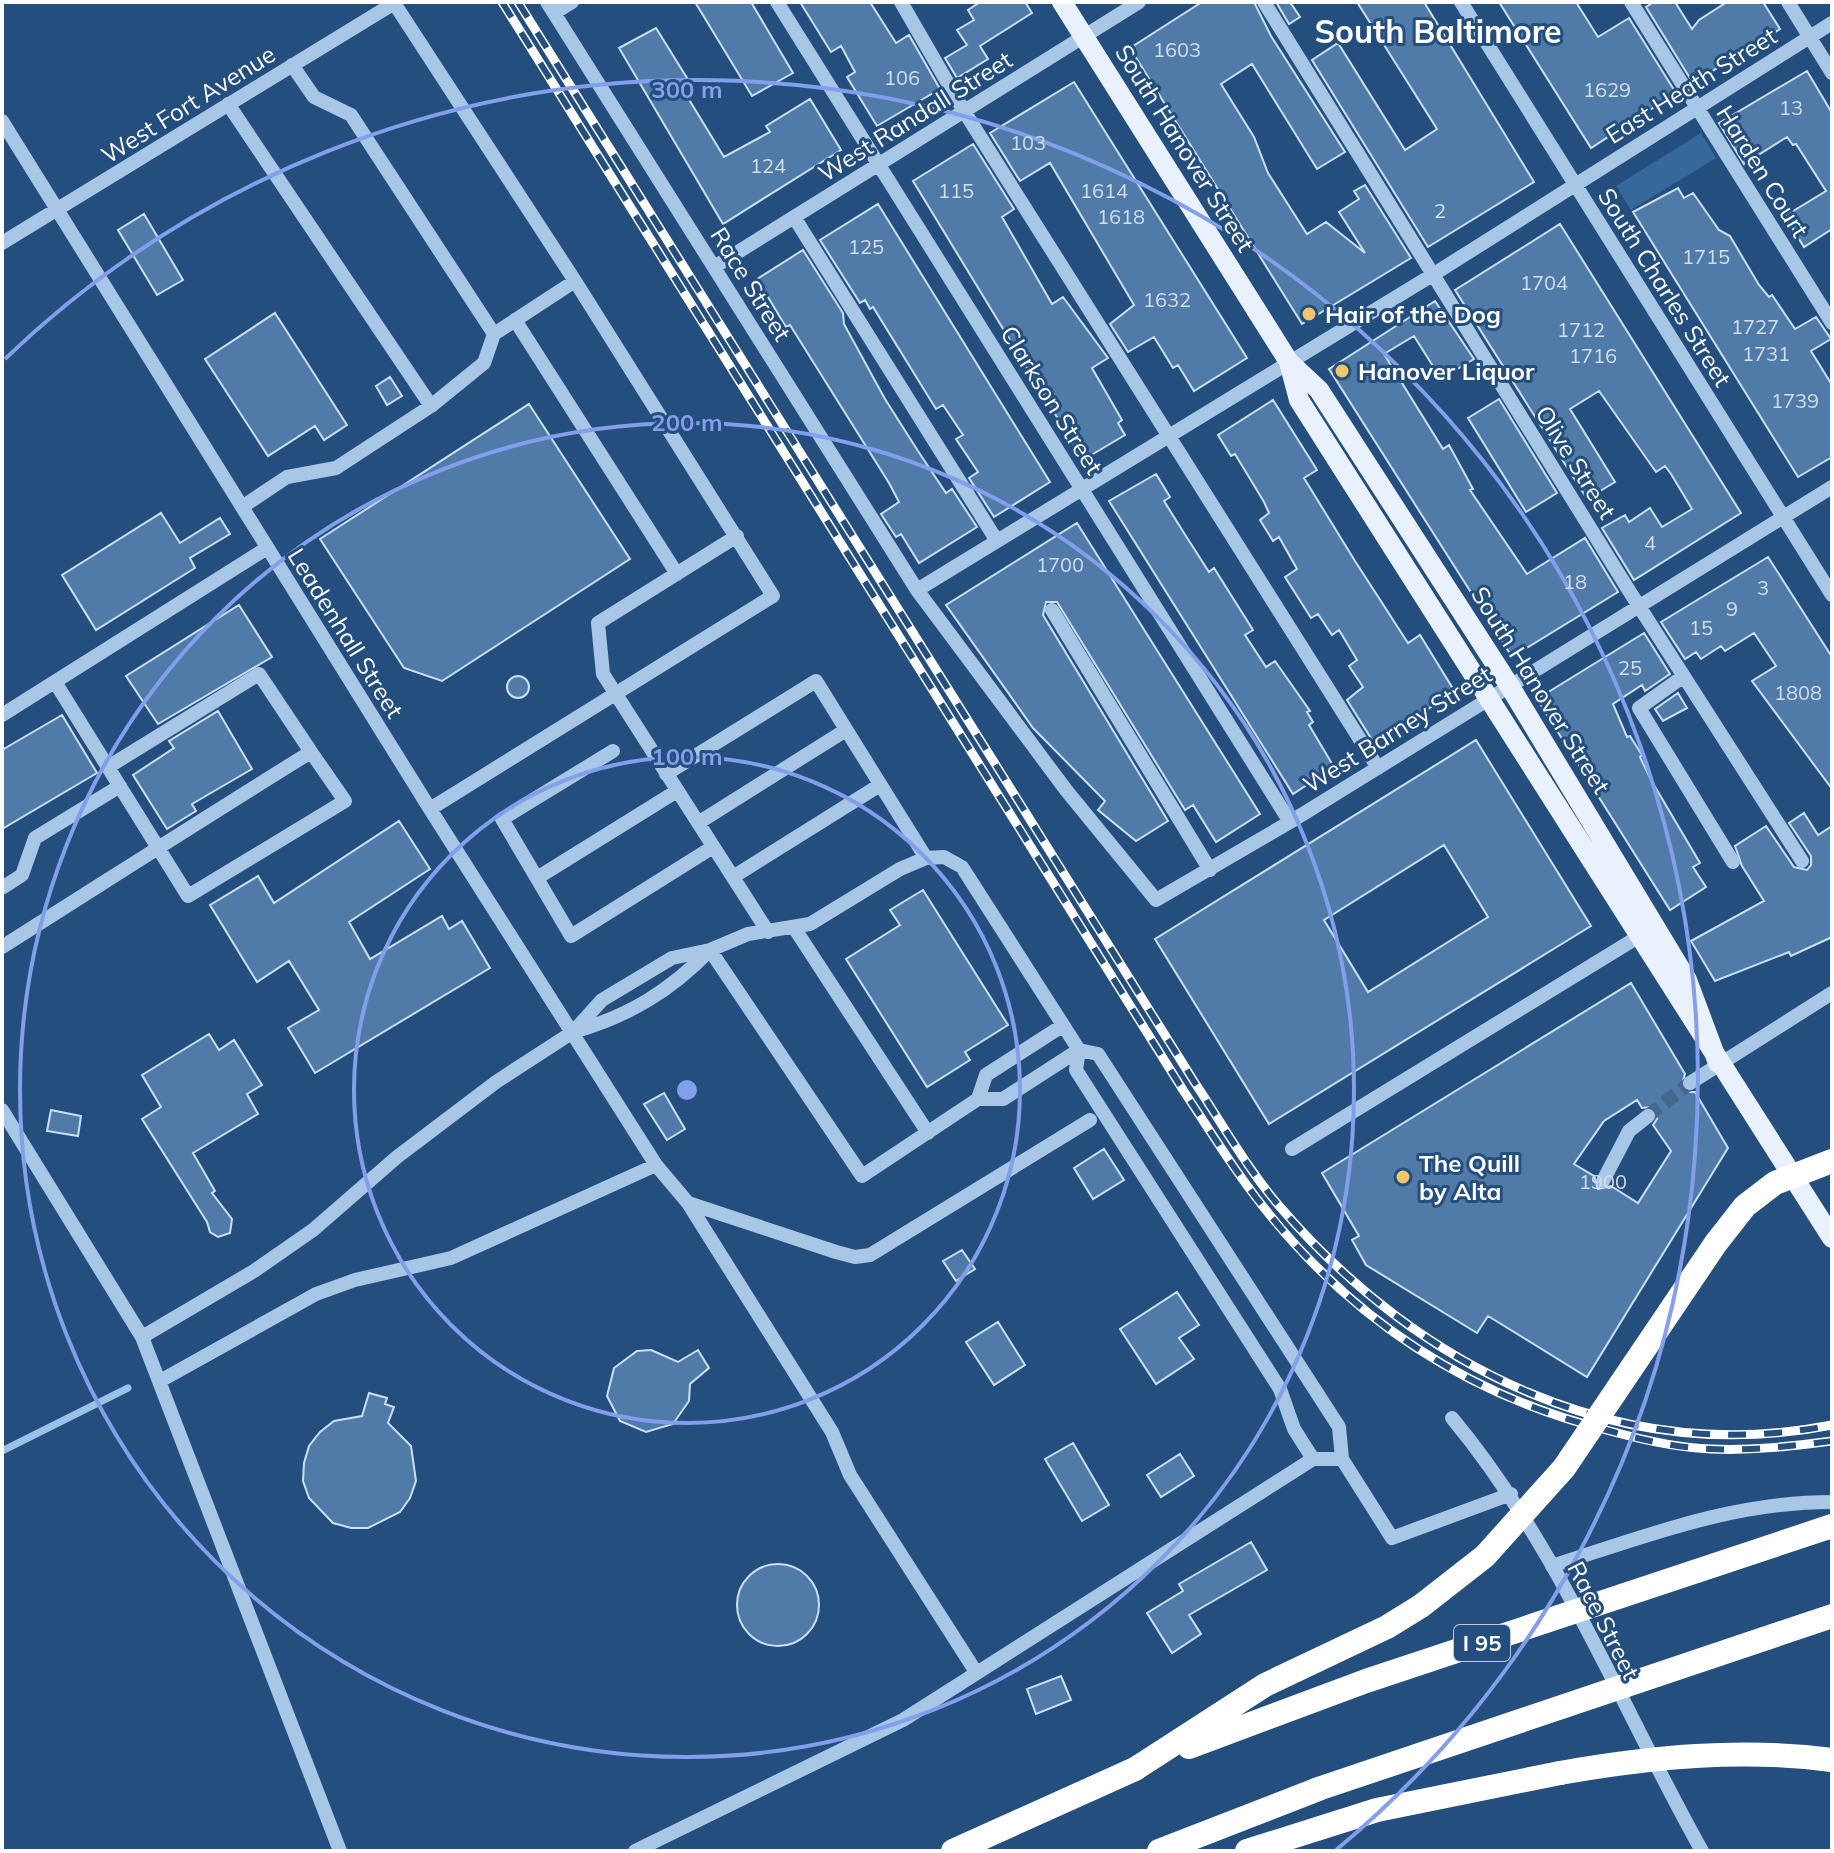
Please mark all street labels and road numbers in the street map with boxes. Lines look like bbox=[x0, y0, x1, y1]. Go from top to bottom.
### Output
street label: East Heath Street bbox=[1600, 20, 1782, 150]
street label: West Fort Avenue bbox=[96, 39, 280, 169]
street label: South Hanover Street bbox=[1109, 39, 1261, 257]
street label: West Randall Street bbox=[813, 44, 1017, 188]
street label: Harden Court bbox=[1711, 99, 1815, 243]
street label: South Charles Street bbox=[1592, 182, 1738, 392]
street label: Race Street bbox=[704, 222, 798, 346]
street label: Clarkson Street bbox=[994, 320, 1110, 480]
street label: Olive Street bbox=[1529, 400, 1623, 524]
street label: Leadenhall Street bbox=[282, 543, 410, 723]
street label: South Hanover Street bbox=[1465, 581, 1617, 799]
street label: West Barney Street bbox=[1297, 659, 1497, 799]
street label: Race Street bbox=[1562, 1556, 1646, 1684]
road number: I 95 bbox=[1454, 1625, 1510, 1661]

